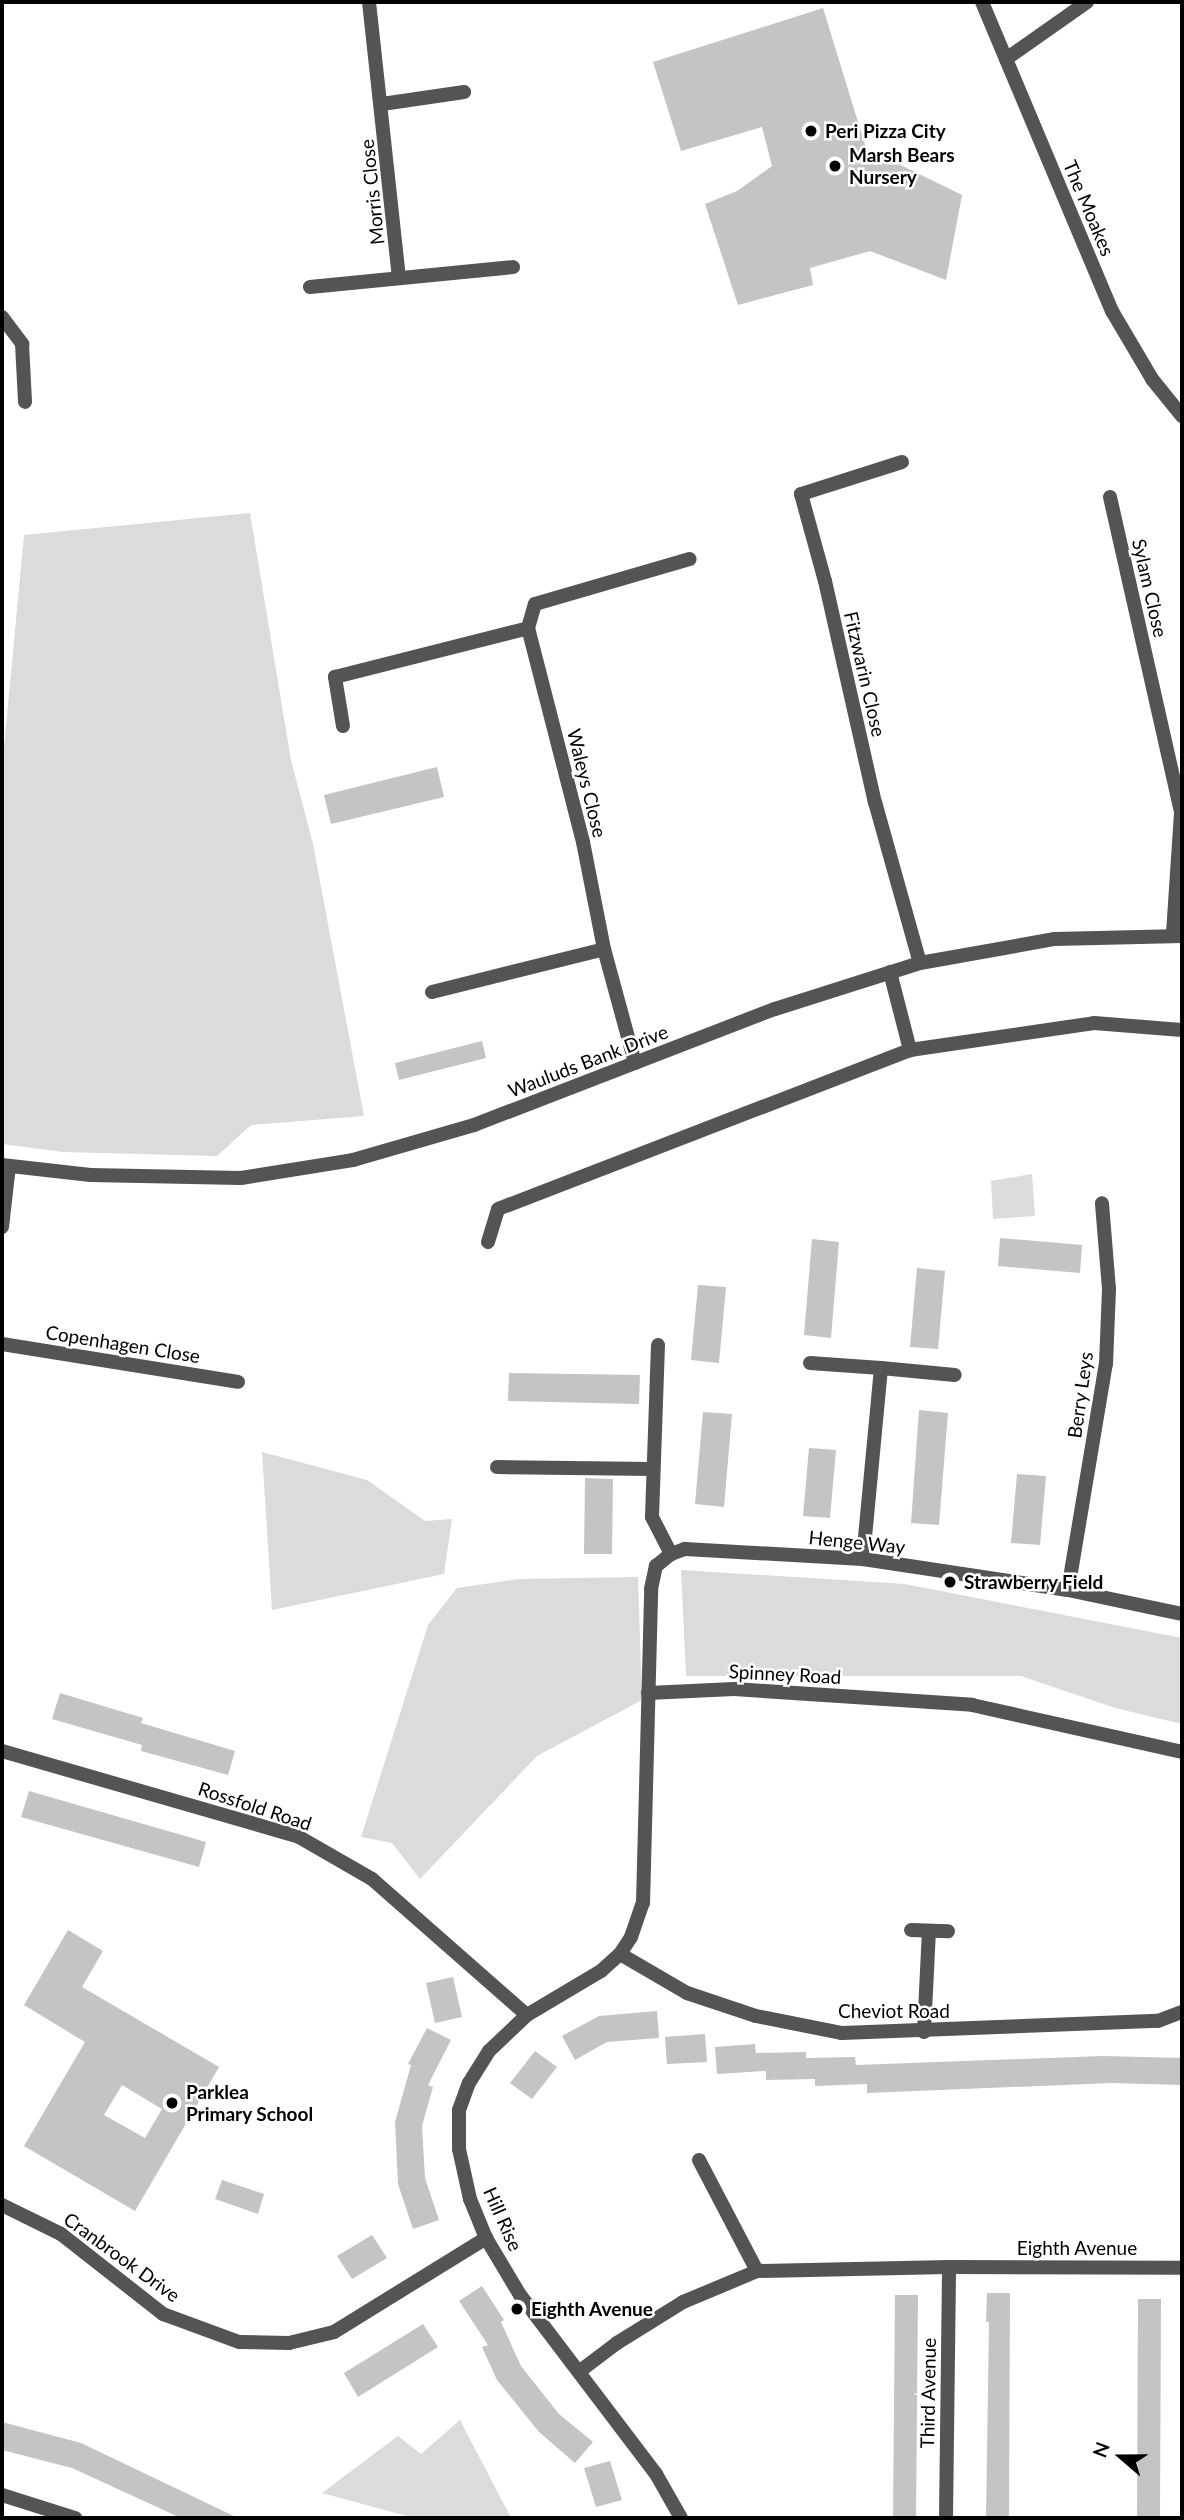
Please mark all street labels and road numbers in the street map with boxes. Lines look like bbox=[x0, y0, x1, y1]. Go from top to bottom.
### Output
street label: Morris Close bbox=[355, 138, 389, 246]
street label: The Moakes bbox=[1059, 157, 1119, 259]
street label: Sylam Close bbox=[1128, 537, 1172, 639]
street label: Fitzwarin Close bbox=[839, 609, 891, 739]
street label: Waleys Close bbox=[562, 726, 612, 840]
street label: Wauluds Bank Drive bbox=[505, 1020, 671, 1102]
street label: Copenhagen Close bbox=[44, 1321, 202, 1367]
street label: Berry Leys bbox=[1063, 1350, 1097, 1440]
street label: Henge Way bbox=[808, 1526, 906, 1558]
street label: Spinney Road bbox=[728, 1660, 842, 1688]
street label: Rossfold Road bbox=[195, 1777, 315, 1835]
street label: Cheviot Road bbox=[838, 2000, 950, 2022]
street label: Hill Rise bbox=[479, 2184, 527, 2254]
street label: Cranbrook Drive bbox=[59, 2207, 185, 2307]
street label: Eighth Avenue bbox=[1016, 2237, 1138, 2259]
street label: Third Avenue bbox=[916, 2337, 940, 2449]

